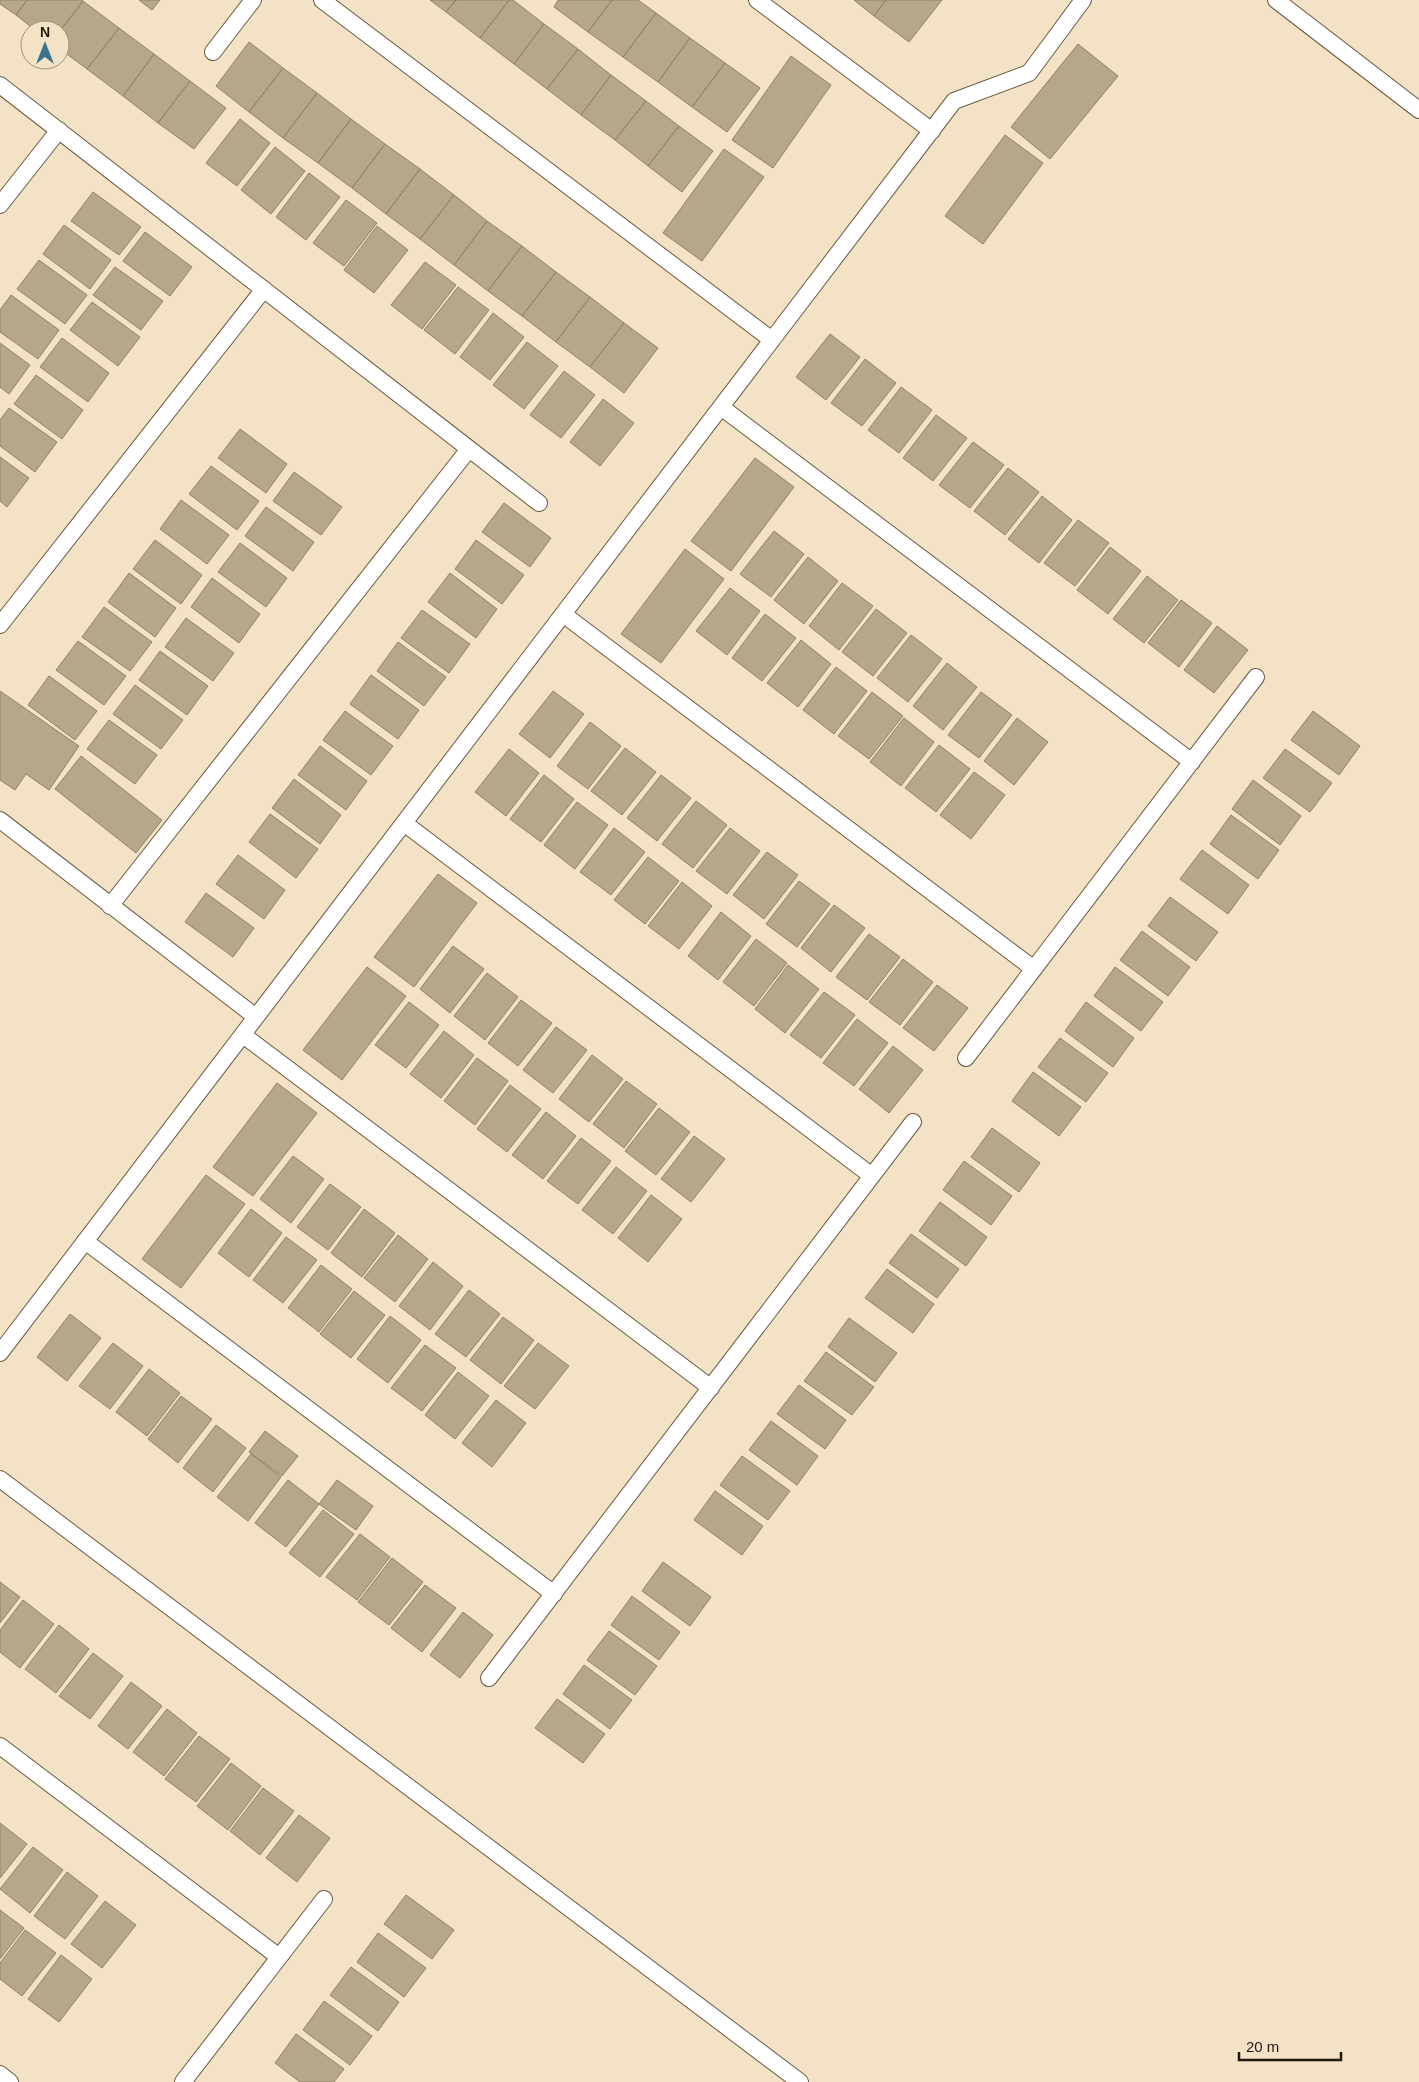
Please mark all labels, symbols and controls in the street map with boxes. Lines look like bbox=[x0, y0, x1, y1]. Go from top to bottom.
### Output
north arrow bbox=[20, 20, 70, 70]
text: N bbox=[40, 24, 50, 40]
scale bar bbox=[1239, 2030, 1342, 2062]
text: 20 m bbox=[1246, 2038, 1279, 2055]

